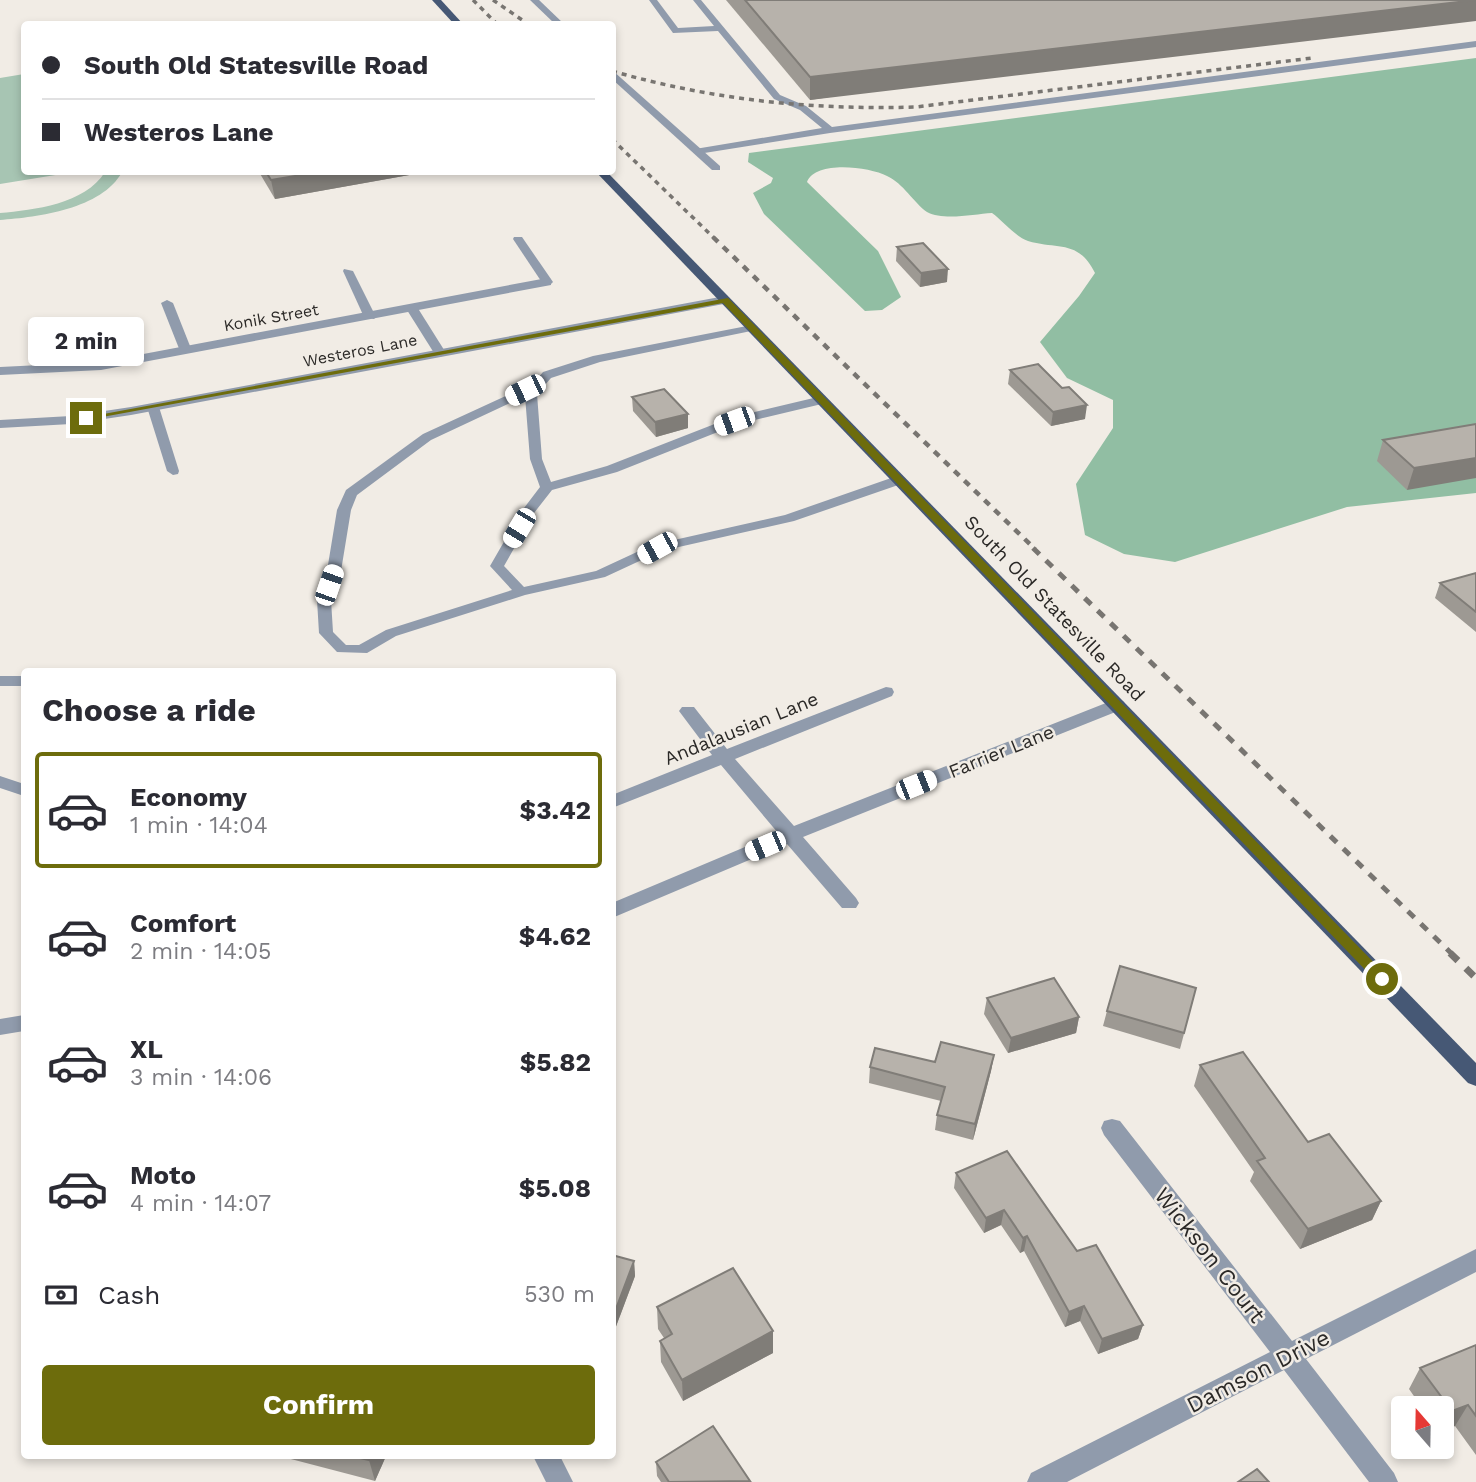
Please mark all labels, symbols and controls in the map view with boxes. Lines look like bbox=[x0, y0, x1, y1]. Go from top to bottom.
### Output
text: South Old Statesville Road bbox=[84, 50, 428, 80]
text: Westeros Lane bbox=[84, 117, 274, 147]
street label: Konik Street bbox=[222, 300, 320, 335]
callout: 2 min bbox=[28, 316, 144, 366]
text: 2 min bbox=[55, 328, 117, 355]
street label: Westeros Lane bbox=[301, 330, 419, 371]
car bbox=[502, 371, 549, 409]
route end bbox=[70, 402, 102, 434]
car bbox=[711, 404, 758, 438]
car bbox=[500, 505, 539, 551]
street label: South Old Statesville Road bbox=[960, 511, 1150, 706]
car bbox=[634, 529, 681, 567]
car bbox=[313, 562, 346, 608]
street label: Andalausian Lane bbox=[661, 687, 822, 770]
text: Choose a ride bbox=[42, 691, 256, 729]
street label: Farrier Lane bbox=[945, 720, 1057, 783]
car bbox=[893, 767, 940, 803]
icon: car bbox=[46, 779, 109, 842]
text: Economy bbox=[130, 782, 247, 812]
text: $3.42 bbox=[519, 795, 591, 825]
text: 1 min · 14:04 bbox=[130, 812, 268, 839]
car bbox=[742, 828, 789, 864]
icon: car bbox=[46, 905, 109, 968]
text: Comfort bbox=[130, 908, 236, 938]
text: $4.62 bbox=[519, 921, 591, 951]
text: 2 min · 14:05 bbox=[130, 938, 271, 965]
route start bbox=[1366, 963, 1398, 995]
icon: car bbox=[46, 1031, 109, 1094]
text: XL bbox=[130, 1034, 163, 1064]
text: $5.82 bbox=[520, 1047, 591, 1077]
text: 3 min · 14:06 bbox=[130, 1064, 272, 1091]
icon: car bbox=[46, 1157, 109, 1220]
text: Moto bbox=[130, 1160, 196, 1190]
text: $5.08 bbox=[519, 1173, 591, 1203]
street label: Wickson Court bbox=[1148, 1182, 1271, 1329]
text: 4 min · 14:07 bbox=[130, 1190, 271, 1217]
icon: cash bbox=[42, 1276, 80, 1314]
text: Cash bbox=[98, 1280, 160, 1310]
text: 530 m bbox=[524, 1281, 595, 1308]
street label: Damson Drive bbox=[1182, 1324, 1334, 1419]
button: Confirm bbox=[42, 1365, 595, 1445]
north arrow bbox=[1391, 1396, 1454, 1460]
map controls bbox=[1391, 1396, 1454, 1459]

